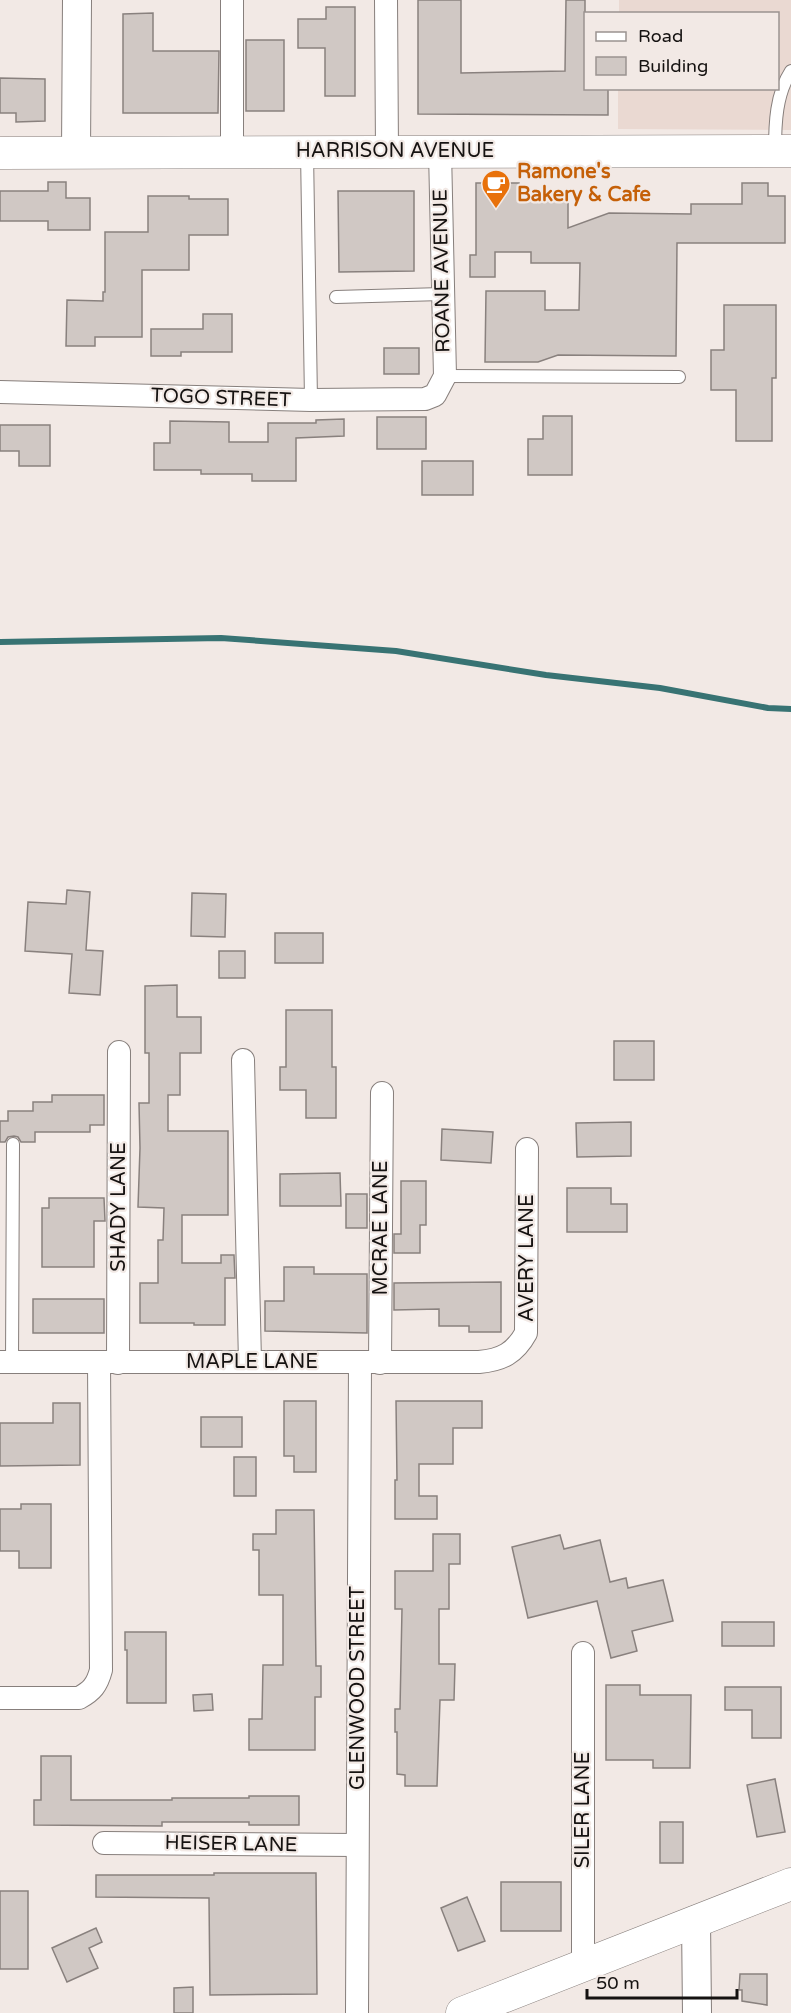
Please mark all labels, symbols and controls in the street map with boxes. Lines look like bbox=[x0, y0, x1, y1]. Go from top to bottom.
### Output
legend bbox=[584, 12, 779, 90]
text: Road bbox=[638, 25, 683, 47]
text: Building bbox=[638, 55, 708, 77]
street label: HARRISON AVENUE bbox=[296, 139, 494, 163]
place label: Ramone's Bakery & Cafe bbox=[517, 160, 651, 207]
cafe icon: Ramone's Bakery & Cafe bbox=[480, 168, 512, 210]
street label: ROANE AVENUE bbox=[429, 189, 455, 353]
street label: TOGO STREET bbox=[151, 384, 291, 412]
street label: SHADY LANE bbox=[107, 1142, 131, 1272]
street label: MCRAE LANE bbox=[369, 1160, 393, 1296]
street label: AVERY LANE bbox=[515, 1194, 539, 1322]
street label: MAPLE LANE bbox=[186, 1350, 318, 1374]
street label: GLENWOOD STREET bbox=[346, 1586, 370, 1790]
street label: SILER LANE bbox=[571, 1752, 595, 1868]
street label: HEISER LANE bbox=[164, 1831, 298, 1857]
scale bar bbox=[587, 1962, 737, 2000]
text: 50 m bbox=[596, 1972, 640, 1994]

